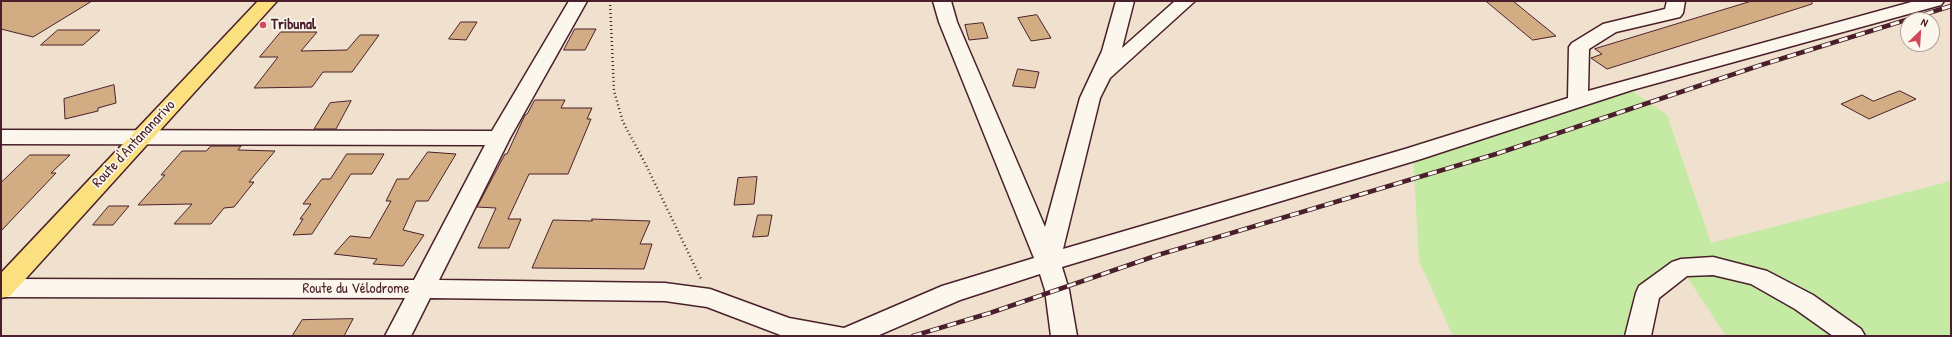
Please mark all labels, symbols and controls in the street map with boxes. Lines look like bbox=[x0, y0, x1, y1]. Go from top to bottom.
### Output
north arrow bbox=[1900, 12, 1940, 52]
text: N bbox=[1919, 14, 1930, 30]
place label: Tribunal bbox=[271, 16, 316, 34]
marker: Tribunal bbox=[258, 20, 268, 30]
street label: Route d'Antananarivo bbox=[89, 96, 179, 192]
street label: Route du Vélodrome bbox=[302, 280, 410, 298]

